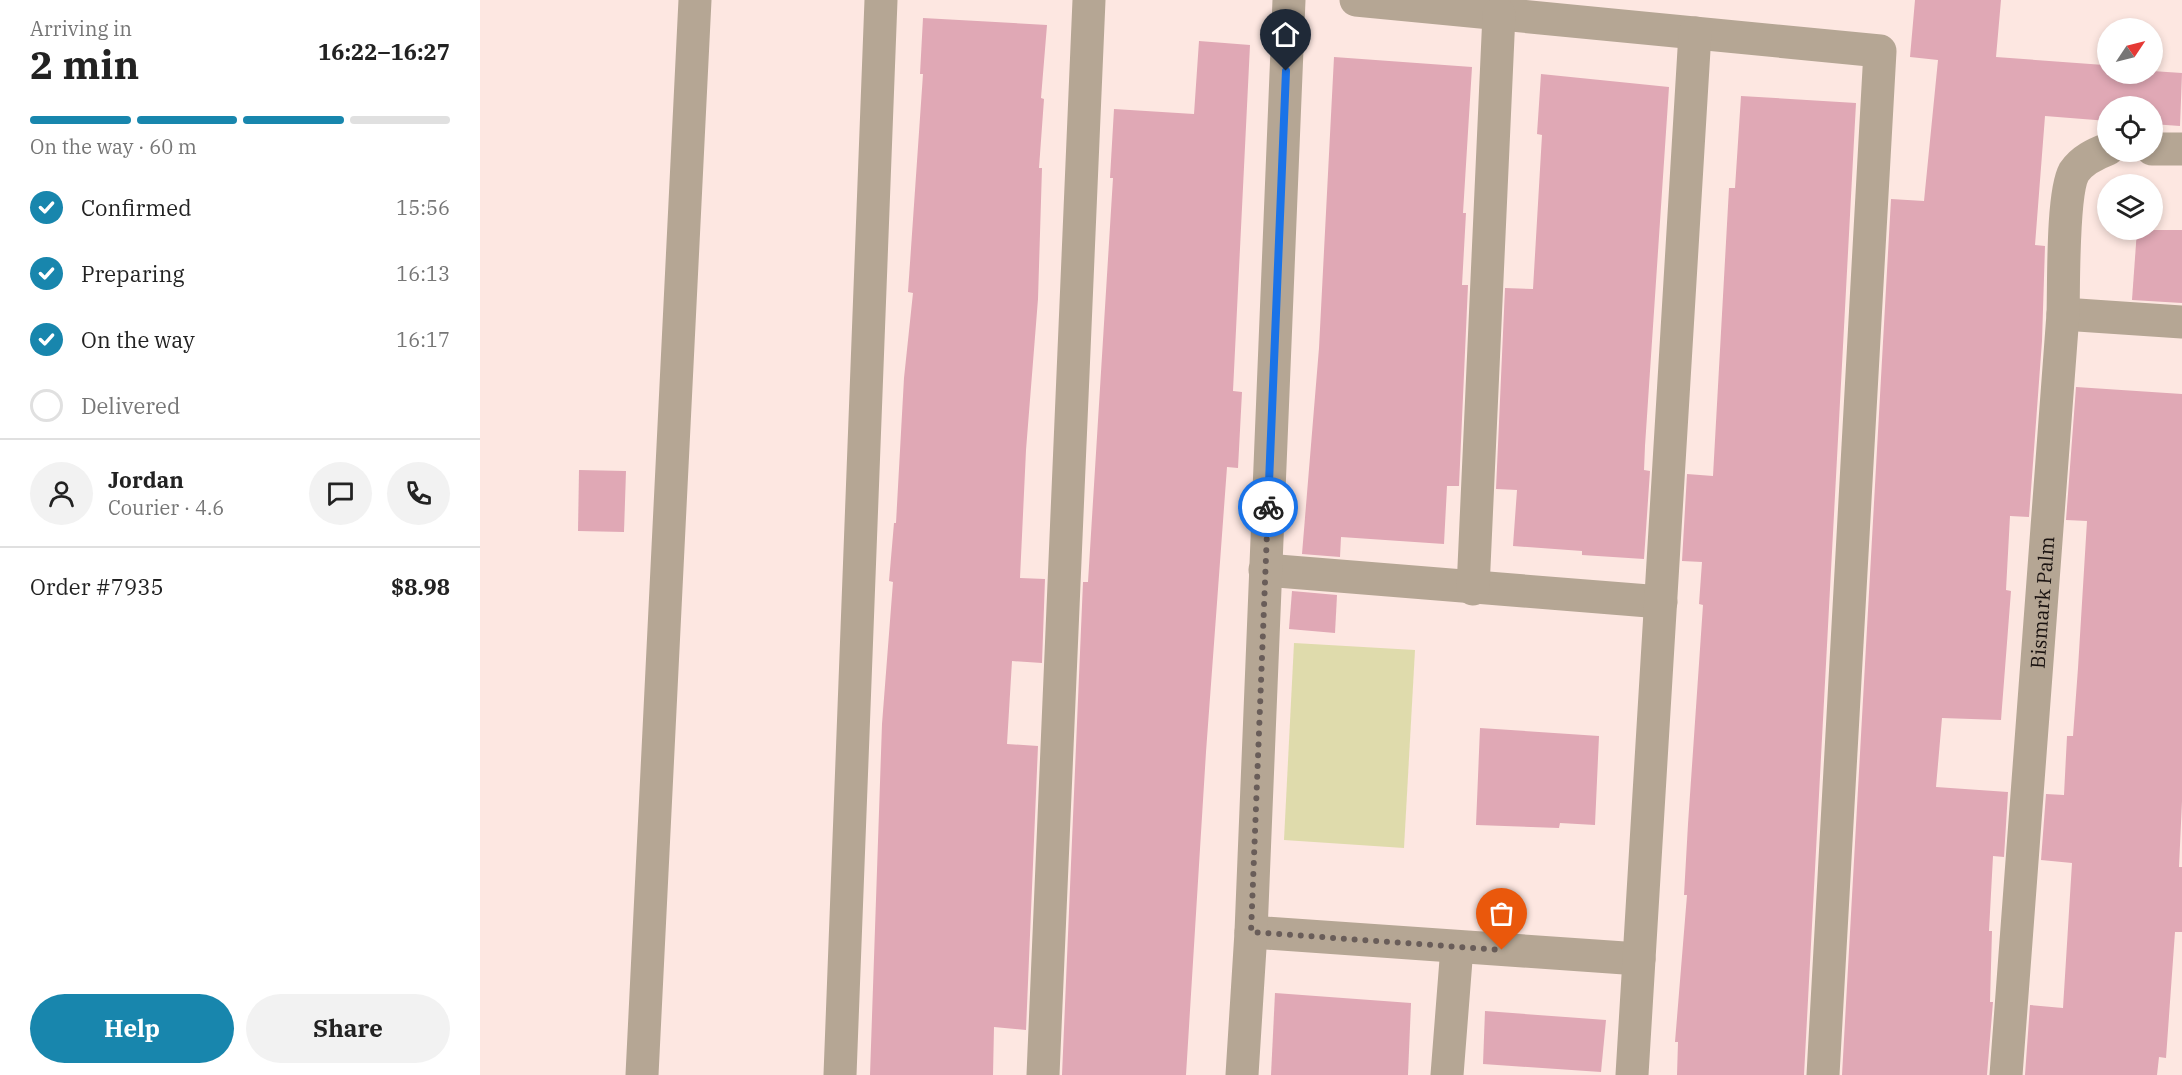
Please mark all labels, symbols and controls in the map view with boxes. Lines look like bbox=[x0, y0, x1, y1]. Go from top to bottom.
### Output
pin bbox=[1260, 9, 1311, 71]
text: Arriving in bbox=[30, 15, 132, 42]
icon: home bbox=[1269, 18, 1302, 51]
north arrow bbox=[2097, 18, 2163, 84]
map controls bbox=[2097, 18, 2163, 240]
text: 16:22–16:27 bbox=[318, 37, 450, 66]
text: 2 min bbox=[30, 39, 139, 90]
button: locate bbox=[2097, 96, 2163, 162]
text: On the way · 60 m bbox=[30, 133, 197, 160]
button: layers bbox=[2097, 174, 2163, 240]
icon: check bbox=[30, 191, 63, 224]
text: Confirmed bbox=[81, 193, 192, 222]
text: 15:56 bbox=[396, 194, 450, 221]
icon: check bbox=[30, 257, 63, 290]
text: Preparing bbox=[81, 259, 185, 288]
text: 16:13 bbox=[396, 260, 450, 287]
icon: check bbox=[30, 323, 63, 356]
text: On the way bbox=[81, 325, 195, 354]
text: 16:17 bbox=[396, 326, 450, 353]
text: Delivered bbox=[81, 391, 180, 420]
button: person bbox=[30, 462, 93, 525]
button: chat bbox=[309, 462, 372, 525]
button: phone bbox=[387, 462, 450, 525]
text: Jordan bbox=[108, 465, 184, 494]
courier bbox=[1238, 477, 1298, 537]
icon: bike bbox=[1252, 491, 1285, 524]
text: Courier · 4.6 bbox=[108, 494, 224, 521]
street label: Bismark Palm bbox=[2023, 535, 2060, 670]
text: Order #7935 bbox=[30, 572, 164, 601]
text: $8.98 bbox=[391, 572, 450, 601]
pin bbox=[1476, 888, 1527, 950]
icon: bag bbox=[1485, 897, 1518, 930]
button: Help bbox=[30, 994, 234, 1063]
button: Share bbox=[246, 994, 450, 1063]

